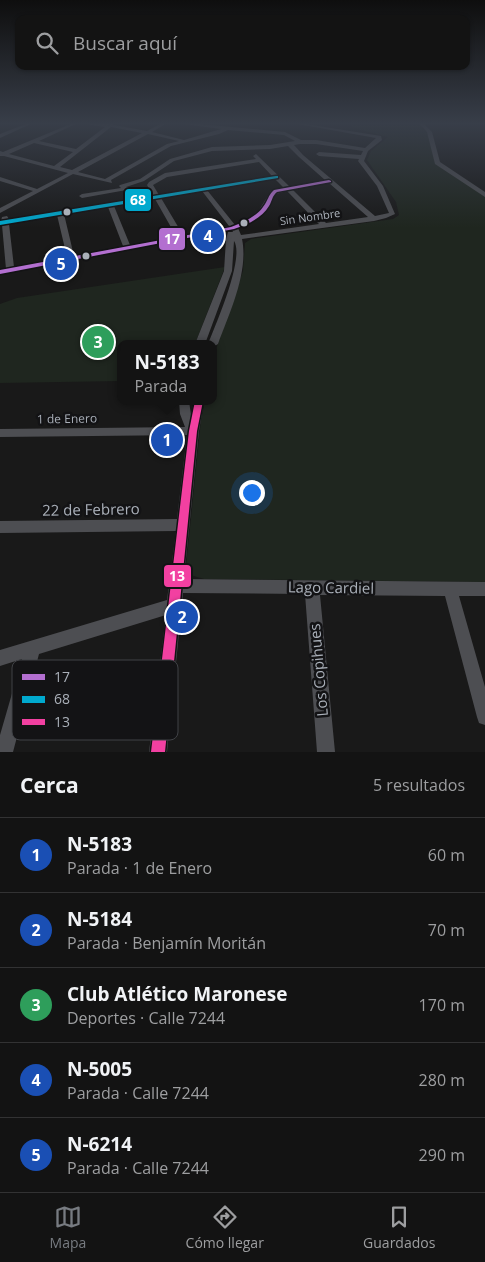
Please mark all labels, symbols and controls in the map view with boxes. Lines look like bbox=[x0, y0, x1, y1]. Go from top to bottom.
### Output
search box bbox=[15, 15, 470, 70]
icon: search bbox=[33, 29, 61, 57]
text: Buscar aquí bbox=[73, 30, 177, 56]
line badge: 68 bbox=[124, 188, 152, 212]
text: 68 bbox=[130, 190, 146, 209]
street label: Sin Nombre bbox=[279, 205, 341, 228]
unlabelled marker bbox=[62, 207, 72, 217]
pin: 4 bbox=[192, 217, 224, 255]
unlabelled marker bbox=[239, 218, 249, 228]
line badge: 17 bbox=[158, 227, 186, 251]
text: 17 bbox=[164, 229, 180, 248]
pin: 5 bbox=[45, 245, 77, 283]
unlabelled marker bbox=[81, 251, 91, 261]
pin: 3 bbox=[82, 323, 114, 361]
popup bbox=[117, 340, 217, 405]
text: N-5183 bbox=[134, 349, 200, 375]
text: Parada bbox=[134, 375, 187, 397]
street label: 1 de Enero bbox=[37, 409, 97, 428]
pin: 1 bbox=[151, 421, 183, 459]
your location bbox=[239, 480, 265, 506]
street label: 22 de Febrero bbox=[42, 498, 140, 520]
line badge: 13 bbox=[163, 564, 192, 588]
text: 13 bbox=[169, 566, 185, 585]
street label: Lago Cardiel bbox=[288, 576, 374, 598]
pin: 2 bbox=[166, 598, 198, 636]
street label: Los Copihues bbox=[304, 623, 332, 717]
legend bbox=[12, 660, 178, 740]
text: 17 bbox=[54, 667, 70, 686]
text: 68 bbox=[54, 689, 70, 708]
text: 13 bbox=[54, 712, 70, 731]
text: Cerca bbox=[20, 771, 79, 799]
text: 5 resultados bbox=[373, 774, 465, 796]
text: N-5183 bbox=[67, 831, 132, 857]
text: 1 bbox=[31, 844, 41, 866]
text: 60 m bbox=[428, 844, 465, 866]
text: Parada · 1 de Enero bbox=[67, 857, 212, 879]
text: N-5184 bbox=[67, 906, 132, 932]
text: 2 bbox=[31, 919, 41, 941]
text: 70 m bbox=[428, 919, 465, 941]
text: Parada · Benjamín Moritán bbox=[67, 932, 266, 954]
text: Club Atlético Maronese bbox=[67, 981, 287, 1007]
text: 3 bbox=[31, 994, 41, 1016]
text: 170 m bbox=[419, 994, 465, 1016]
text: Deportes · Calle 7244 bbox=[67, 1007, 225, 1029]
text: N-5005 bbox=[67, 1056, 132, 1082]
text: 4 bbox=[31, 1069, 41, 1091]
text: 280 m bbox=[419, 1069, 465, 1091]
text: Parada · Calle 7244 bbox=[67, 1082, 209, 1104]
text: N-6214 bbox=[67, 1131, 132, 1157]
text: 5 bbox=[31, 1144, 41, 1166]
text: 290 m bbox=[419, 1144, 465, 1166]
text: Parada · Calle 7244 bbox=[67, 1157, 209, 1179]
tab: Mapa bbox=[50, 1203, 86, 1252]
tab: Cómo llegar bbox=[186, 1203, 264, 1252]
tab: Guardados bbox=[363, 1203, 435, 1252]

